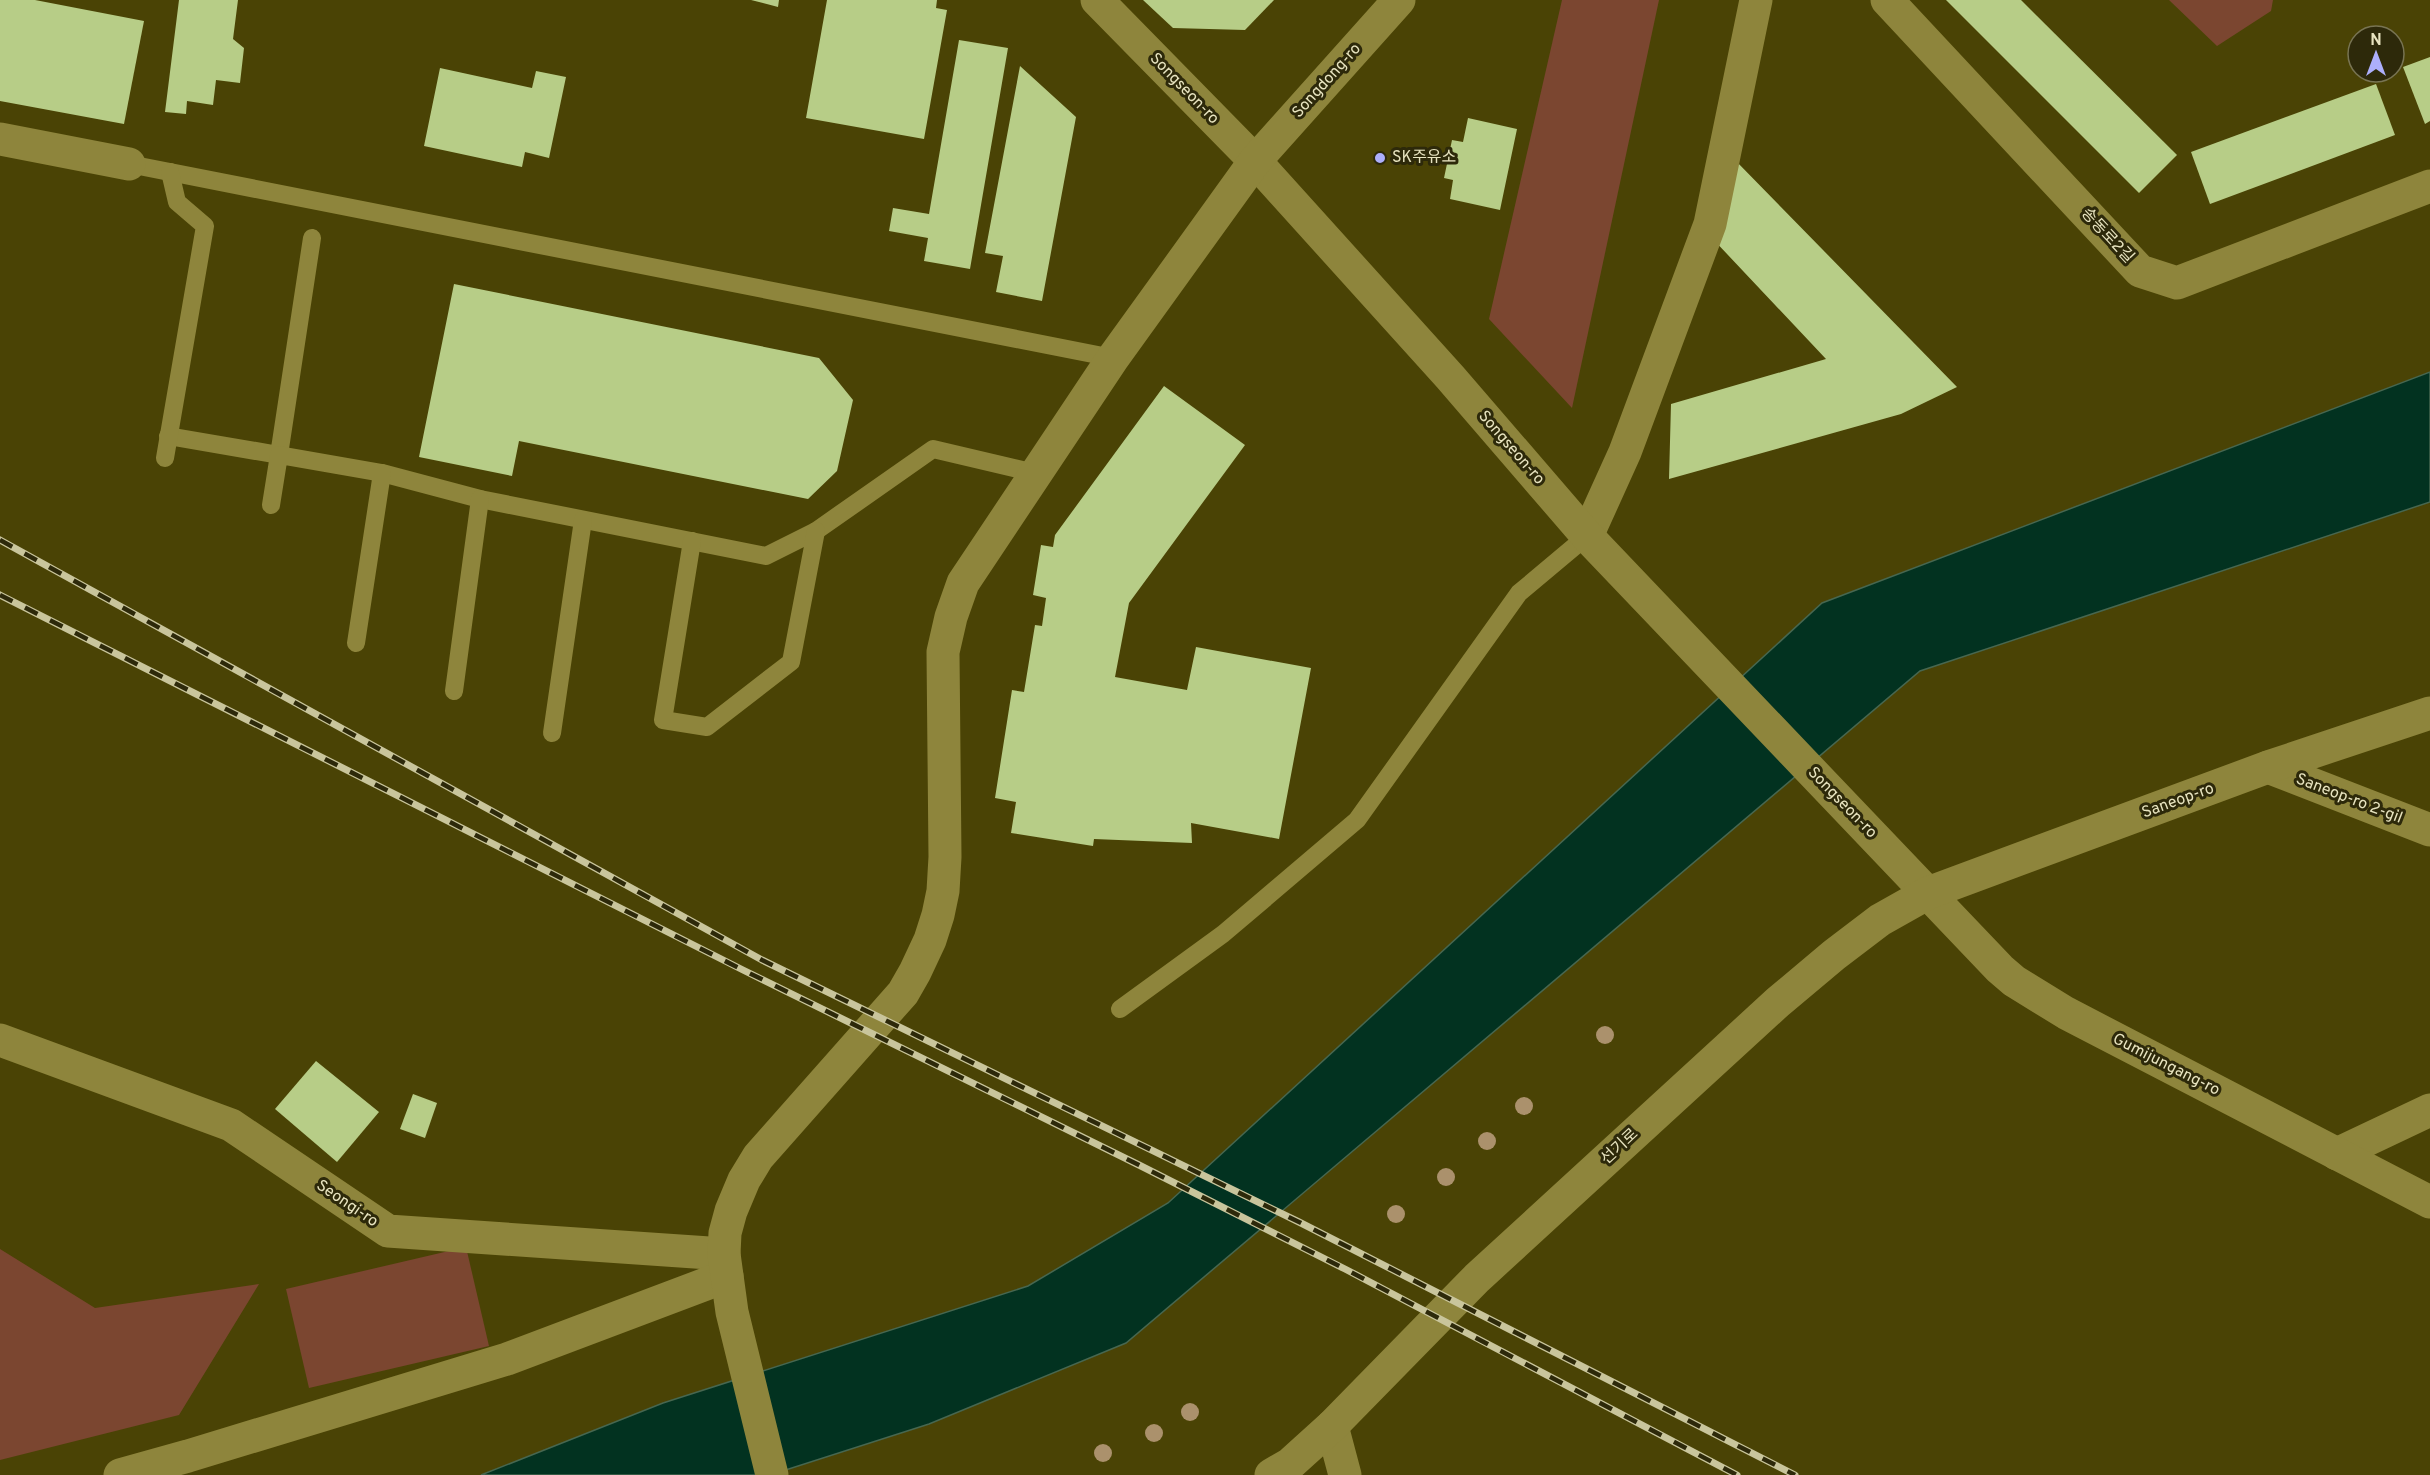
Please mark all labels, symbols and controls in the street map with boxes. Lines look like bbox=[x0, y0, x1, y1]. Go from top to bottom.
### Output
north arrow bbox=[2346, 24, 2406, 84]
text: N bbox=[2370, 31, 2382, 51]
street label: Songdong-ro bbox=[1288, 40, 1366, 122]
street label: Songseon-ro bbox=[1145, 49, 1223, 129]
place label: SK주유소 bbox=[1392, 148, 1456, 168]
marker: SK주유소 bbox=[1373, 151, 1387, 165]
street label: 송동로2길 bbox=[2076, 204, 2138, 268]
street label: Songseon-ro bbox=[1473, 407, 1549, 489]
street label: Songseon-ro bbox=[1803, 763, 1881, 843]
street label: Saneop-ro 2-gil bbox=[2293, 769, 2405, 829]
street label: Saneop-ro bbox=[2139, 779, 2217, 823]
street label: Gumijungang-ro bbox=[2109, 1029, 2223, 1101]
street label: 선기로 bbox=[1597, 1124, 1643, 1169]
street label: Seongi-ro bbox=[312, 1176, 382, 1232]

